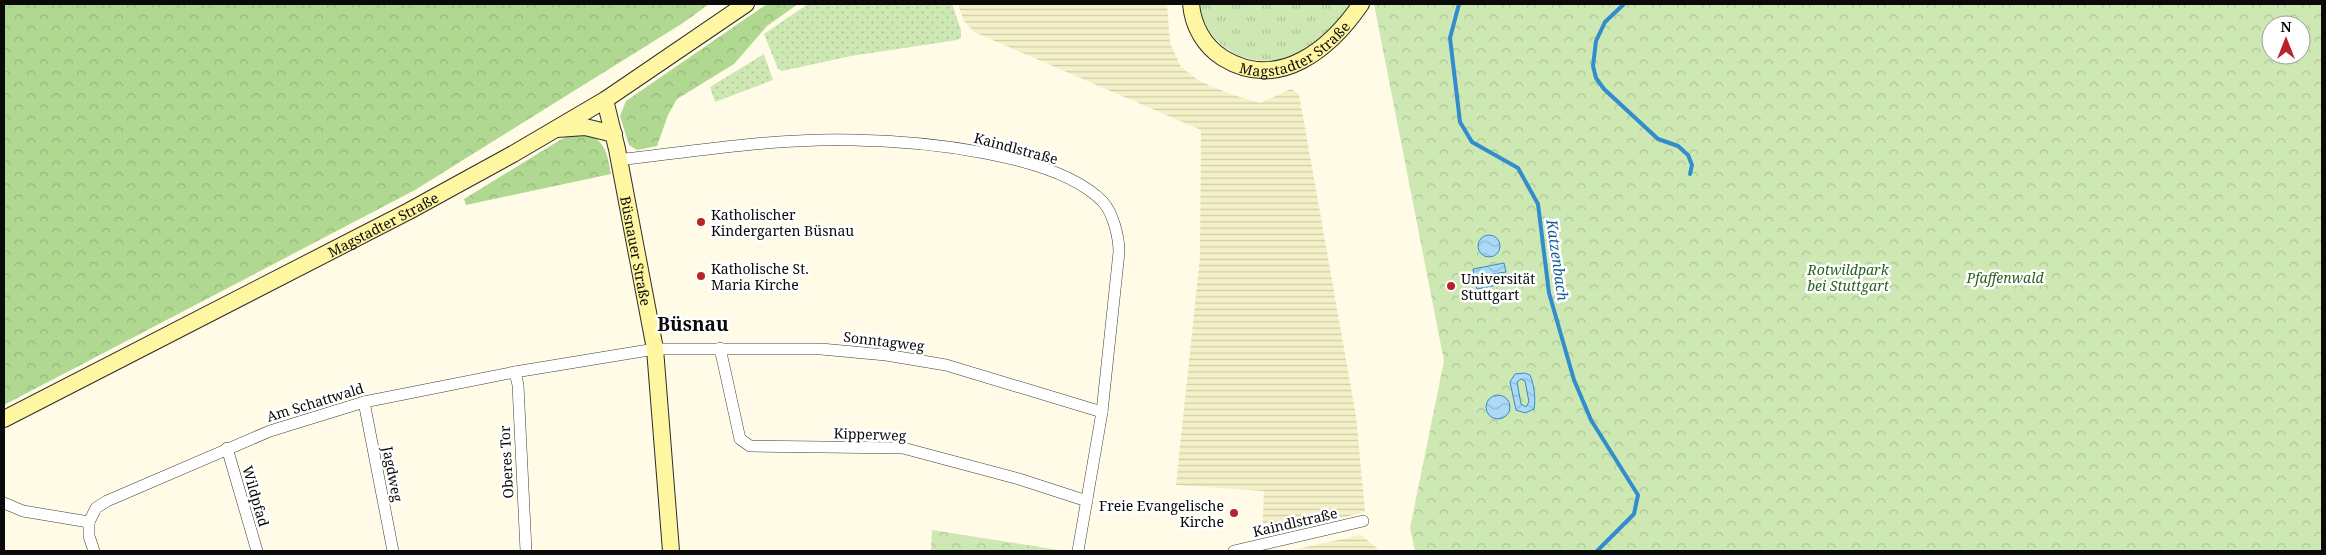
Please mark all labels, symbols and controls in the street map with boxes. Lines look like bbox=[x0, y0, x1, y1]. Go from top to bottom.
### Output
north arrow bbox=[2261, 15, 2311, 65]
street label: Magstadter Straße bbox=[1238, 17, 1354, 80]
text: N bbox=[2280, 17, 2292, 36]
street label: Kaindlstraße bbox=[972, 128, 1060, 168]
street label: Magstadter Straße bbox=[324, 187, 442, 261]
street label: Büsnauer Straße bbox=[617, 194, 656, 307]
place label: Katholischer Kindergarten Büsnau bbox=[711, 205, 854, 240]
marker: Katholischer Kindergarten Büsnau bbox=[695, 216, 707, 228]
water label: Katzenbach bbox=[1542, 217, 1574, 302]
place label: Katholische St. Maria Kirche bbox=[711, 259, 809, 294]
park label: Rotwildpark bei Stuttgart bbox=[1806, 260, 1890, 295]
park label: Pfaffenwald bbox=[1965, 268, 2044, 287]
place label: Universität Stuttgart bbox=[1461, 269, 1535, 304]
marker: Katholische St. Maria Kirche bbox=[695, 270, 707, 282]
marker: Universität Stuttgart bbox=[1445, 280, 1457, 292]
district label: Büsnau bbox=[657, 311, 729, 337]
street label: Sonntagweg bbox=[843, 327, 926, 355]
street label: Am Schattwald bbox=[264, 378, 366, 426]
street label: Kipperweg bbox=[833, 423, 907, 445]
street label: Oberes Tor bbox=[495, 425, 517, 499]
street label: Jagdweg bbox=[378, 444, 408, 504]
street label: Wildpfad bbox=[238, 463, 274, 529]
place label: Freie Evangelische Kirche bbox=[1099, 496, 1224, 531]
street label: Kaindlstraße bbox=[1251, 503, 1339, 541]
marker: Freie Evangelische Kirche bbox=[1228, 507, 1240, 519]

